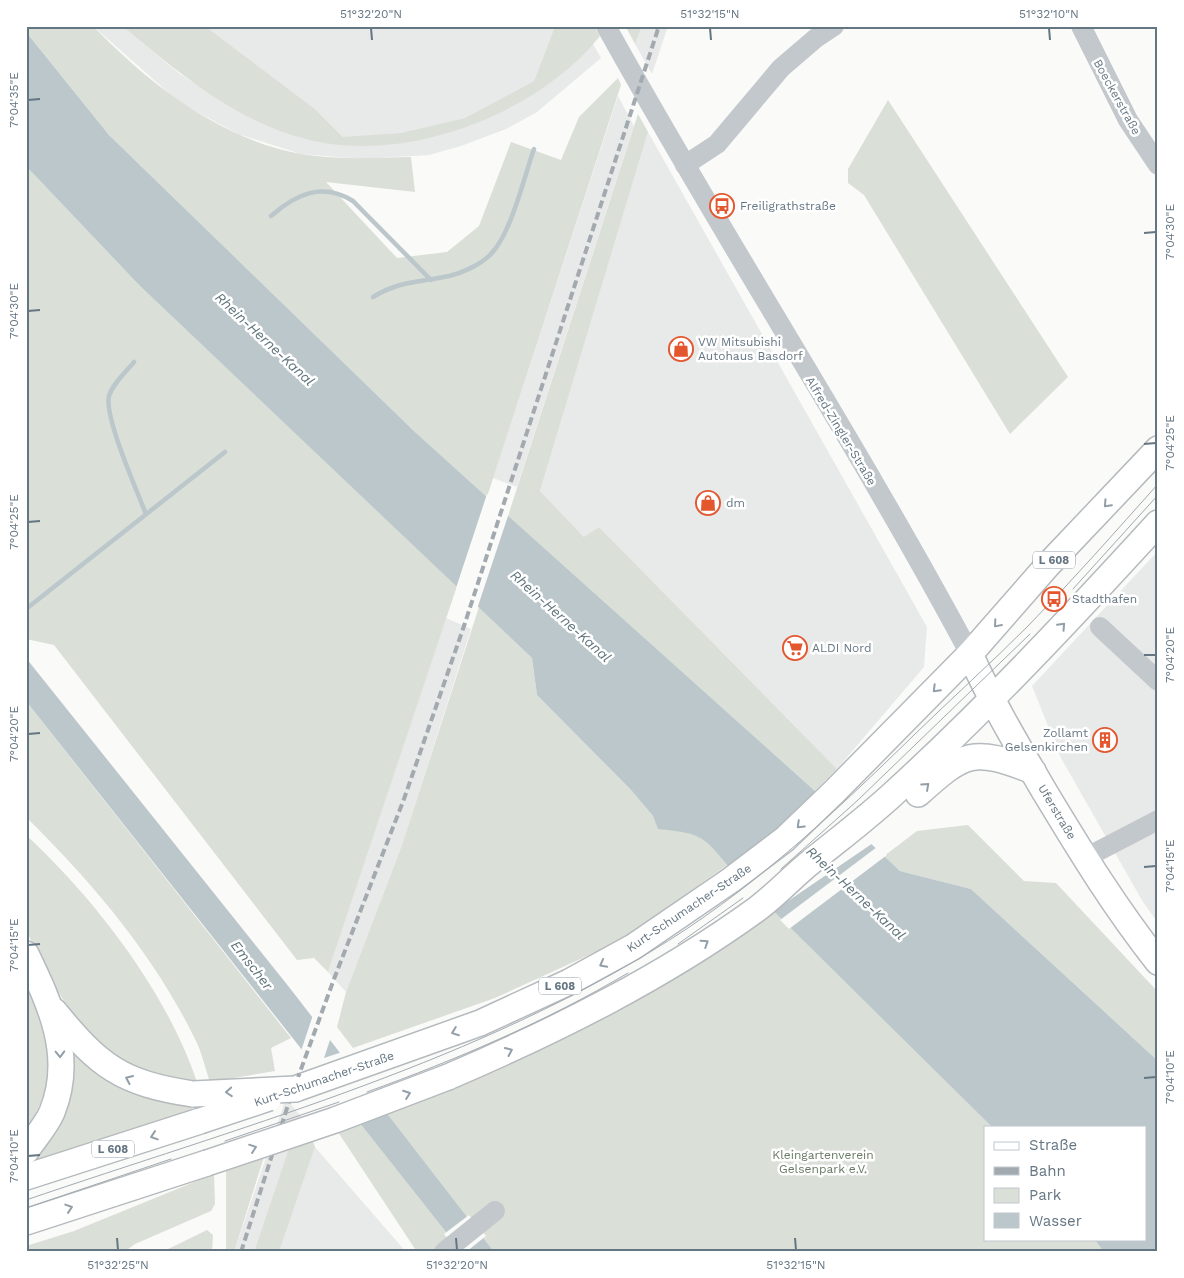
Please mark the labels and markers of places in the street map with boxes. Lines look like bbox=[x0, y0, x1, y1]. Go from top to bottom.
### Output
bus stop icon: Freiligrathstraße bbox=[709, 193, 735, 219]
place label: Freiligrathstraße bbox=[740, 199, 836, 213]
place label: VW Mitsubishi Autohaus Basdorf bbox=[698, 335, 803, 363]
shop icon: VW Mitsubishi Autohaus Basdorf bbox=[668, 336, 694, 362]
shop icon: dm bbox=[695, 490, 721, 516]
place label: dm bbox=[726, 496, 745, 510]
bus stop icon: Stadthafen bbox=[1041, 586, 1067, 612]
place label: Stadthafen bbox=[1072, 592, 1137, 606]
supermarket icon: ALDI Nord bbox=[782, 635, 808, 661]
place label: ALDI Nord bbox=[812, 641, 872, 655]
place label: Zollamt Gelsenkirchen bbox=[1005, 726, 1088, 754]
building icon: Zollamt Gelsenkirchen bbox=[1092, 727, 1118, 753]

